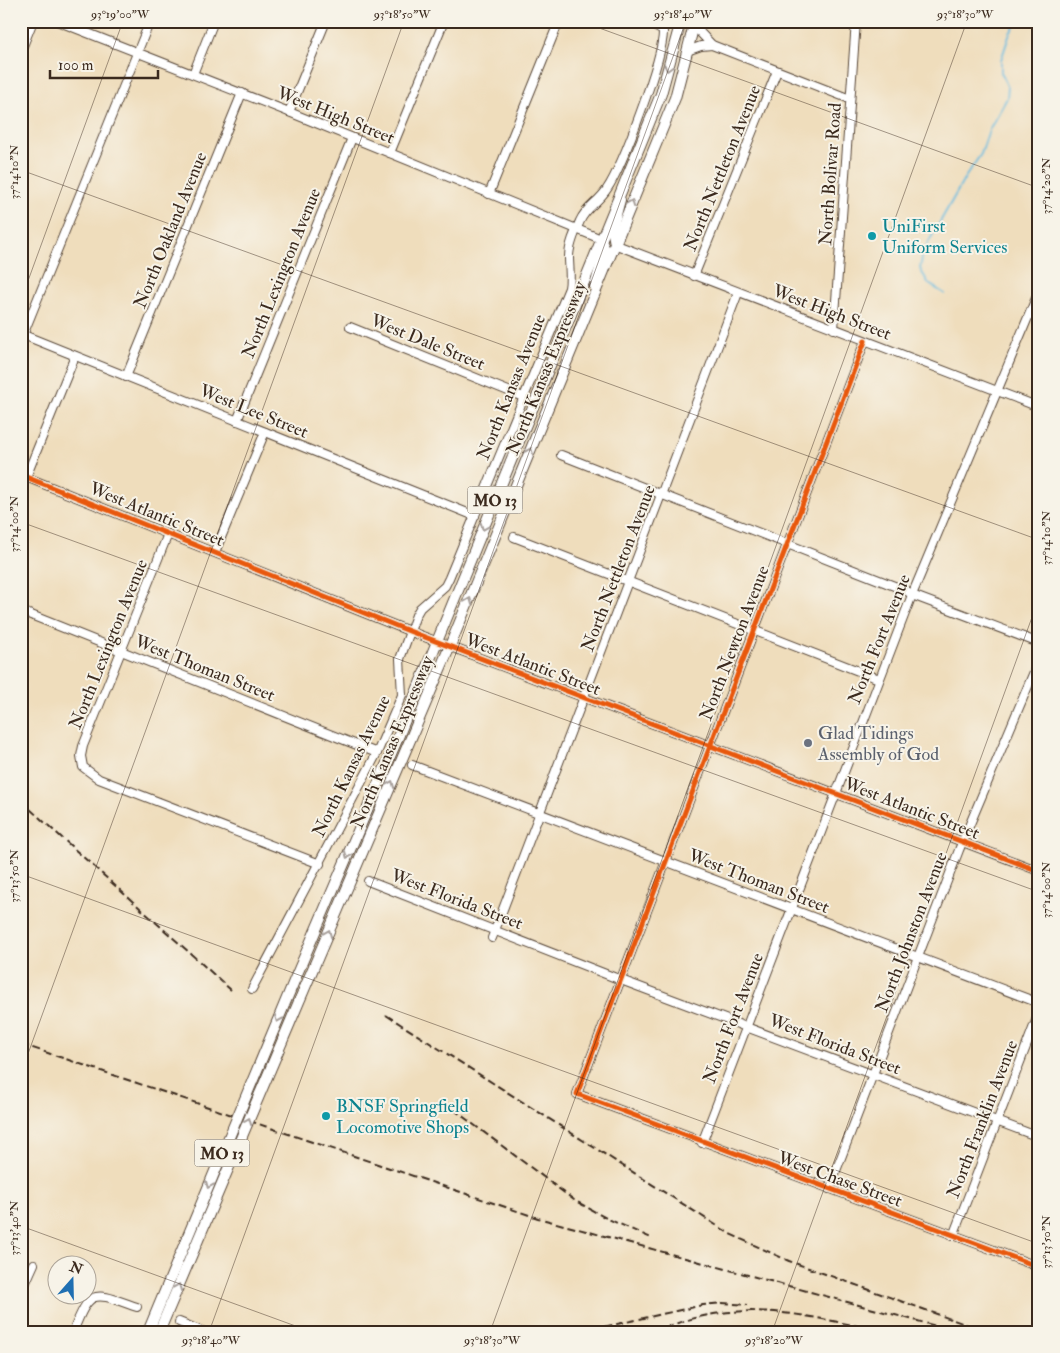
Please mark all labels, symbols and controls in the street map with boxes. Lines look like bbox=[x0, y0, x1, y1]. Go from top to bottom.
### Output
text: 93°19'00"W bbox=[90, 7, 150, 22]
text: 93°18'50"W bbox=[373, 7, 431, 22]
text: 93°18'40"W bbox=[653, 7, 713, 22]
text: 93°18'30"W bbox=[936, 7, 994, 22]
scale bar bbox=[50, 48, 158, 80]
text: 100 m bbox=[58, 56, 94, 75]
one-way arrow bbox=[664, 64, 674, 72]
street label: West High Street bbox=[273, 81, 398, 150]
street label: North Nettleton Avenue bbox=[679, 81, 766, 254]
street label: North Bolivar Road bbox=[814, 102, 847, 246]
text: 37°14'10"N bbox=[7, 144, 22, 199]
street label: North Oakland Avenue bbox=[129, 148, 213, 312]
text: 37°14'20"N bbox=[1039, 158, 1054, 214]
street label: North Lexington Avenue bbox=[237, 184, 326, 362]
one-way arrow bbox=[625, 199, 636, 208]
place label: UniFirst Uniform Services bbox=[882, 215, 1007, 259]
marker: UniFirst Uniform Services bbox=[866, 230, 878, 242]
street label: North Kansas Expressway bbox=[501, 277, 592, 459]
street label: West High Street bbox=[768, 279, 894, 346]
street label: West Dale Street bbox=[366, 309, 489, 376]
street label: North Kansas Avenue bbox=[472, 311, 551, 463]
street label: West Lee Street bbox=[195, 379, 312, 444]
one-way arrow bbox=[524, 447, 534, 456]
street label: West Atlantic Street bbox=[85, 477, 228, 552]
street label: North Nettleton Avenue bbox=[576, 481, 661, 655]
road number: MO 13 bbox=[468, 486, 522, 514]
text: 37°14'00"N bbox=[7, 496, 22, 552]
text: 37°14'10"N bbox=[1039, 510, 1054, 565]
one-way arrow bbox=[479, 522, 490, 531]
street label: North Lexington Avenue bbox=[64, 555, 153, 733]
street label: North Newton Avenue bbox=[694, 562, 775, 724]
street label: North Fort Avenue bbox=[843, 570, 916, 708]
one-way arrow bbox=[462, 597, 473, 606]
street label: West Atlantic Street bbox=[461, 628, 604, 701]
street label: West Thoman Street bbox=[130, 629, 278, 707]
street label: North Kansas Expressway bbox=[346, 651, 440, 832]
street label: North Kansas Avenue bbox=[307, 691, 396, 841]
place label: Glad Tidings Assembly of God bbox=[817, 722, 939, 766]
marker: Glad Tidings Assembly of God bbox=[802, 737, 814, 749]
street label: West Atlantic Street bbox=[840, 772, 983, 845]
one-way arrow bbox=[385, 780, 396, 789]
street label: West Thoman Street bbox=[684, 844, 833, 919]
street label: North Johnston Avenue bbox=[870, 848, 953, 1016]
text: 37°13'50"N bbox=[7, 849, 22, 903]
one-way arrow bbox=[343, 850, 354, 859]
text: 37°14'00"N bbox=[1039, 862, 1054, 918]
street label: West Florida Street bbox=[387, 863, 526, 935]
one-way arrow bbox=[321, 929, 332, 938]
street label: North Fort Avenue bbox=[698, 949, 769, 1087]
street label: West Florida Street bbox=[765, 1008, 904, 1080]
one-way arrow bbox=[274, 1014, 284, 1022]
street label: North Franklin Avenue bbox=[942, 1036, 1023, 1202]
place label: BNSF Springfield Locomotive Shops bbox=[336, 1095, 469, 1139]
marker: BNSF Springfield Locomotive Shops bbox=[320, 1110, 332, 1122]
one-way arrow bbox=[242, 1117, 253, 1126]
road number: MO 13 bbox=[194, 1140, 250, 1166]
street label: West Chase Street bbox=[773, 1146, 905, 1213]
one-way arrow bbox=[205, 1180, 215, 1189]
text: 37°13'40"N bbox=[7, 1200, 22, 1255]
text: 37°13'50"N bbox=[1039, 1215, 1054, 1269]
north arrow bbox=[48, 1256, 98, 1306]
text: N bbox=[67, 1258, 86, 1279]
one-way arrow bbox=[172, 1283, 182, 1292]
text: 93°18'40"W bbox=[181, 1333, 241, 1348]
text: 93°18'30"W bbox=[463, 1333, 521, 1348]
text: 93°18'20"W bbox=[744, 1333, 804, 1348]

